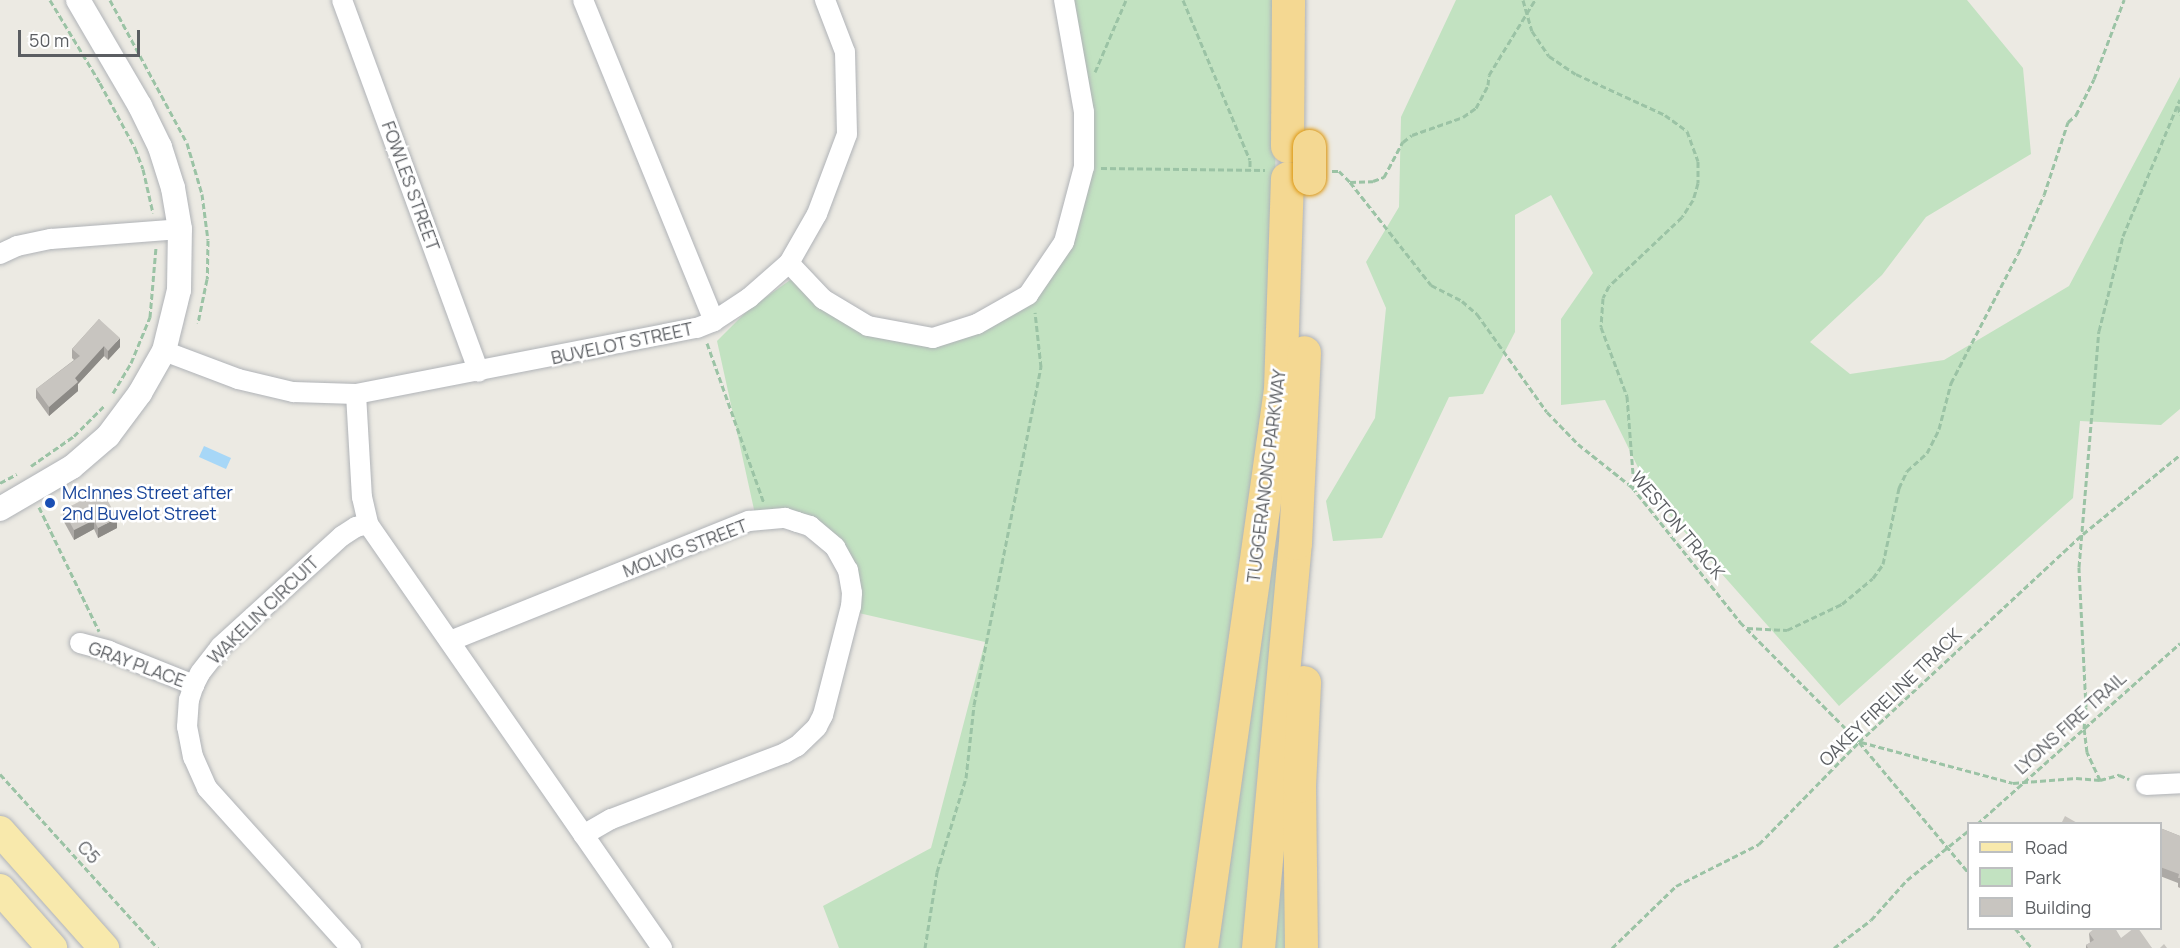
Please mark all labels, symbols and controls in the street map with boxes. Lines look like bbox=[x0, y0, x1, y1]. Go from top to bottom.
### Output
scale bar bbox=[21, 18, 142, 56]
text: 50 m bbox=[29, 28, 69, 52]
street label: FOWLES STREET bbox=[378, 118, 444, 254]
street label: BUVELOT STREET bbox=[549, 317, 695, 369]
street label: TUGGERANONG PARKWAY bbox=[1242, 368, 1290, 584]
street label: WESTON TRACK bbox=[1627, 467, 1729, 583]
place label: McInnes Street after 2nd Buvelot Street bbox=[62, 482, 233, 524]
marker: McInnes Street after 2nd Buvelot Street bbox=[43, 496, 57, 510]
street label: MOLVIG STREET bbox=[620, 514, 750, 582]
street label: WAKELIN CIRCUIT bbox=[203, 552, 323, 668]
street label: OAKEY FIRELINE TRACK bbox=[1814, 623, 1966, 771]
street label: GRAY PLACE bbox=[85, 636, 189, 692]
street label: LYONS FIRE TRAIL bbox=[2010, 667, 2130, 779]
legend bbox=[1967, 822, 2162, 930]
text: Road bbox=[2025, 835, 2068, 859]
street label: C5 bbox=[73, 836, 105, 868]
text: Park bbox=[2025, 865, 2061, 889]
text: Building bbox=[2025, 895, 2091, 919]

